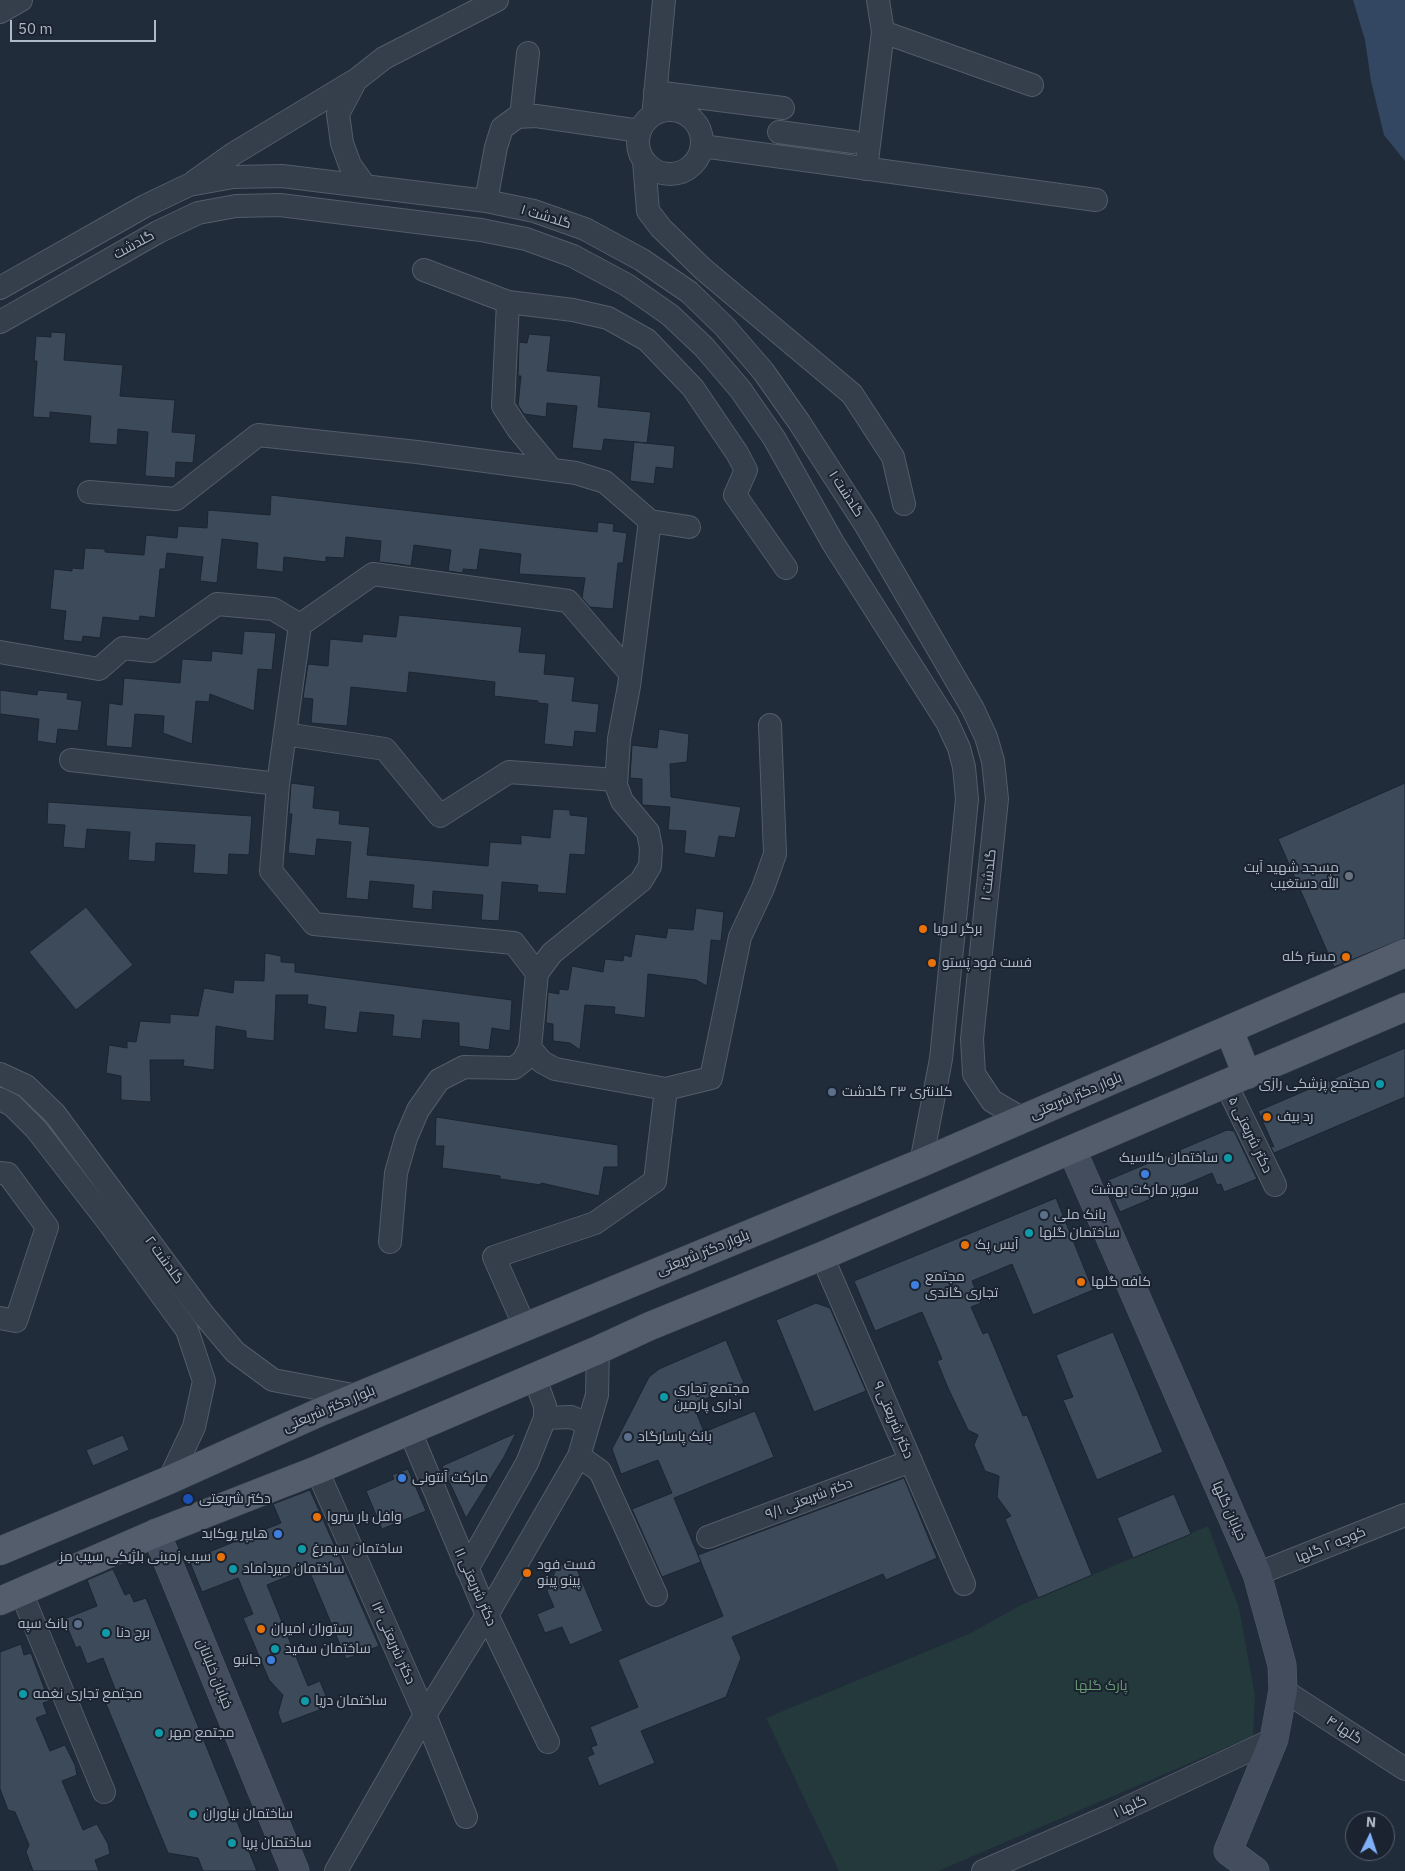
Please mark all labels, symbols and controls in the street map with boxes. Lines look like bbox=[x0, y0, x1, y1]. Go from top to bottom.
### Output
scale bar bbox=[12, 10, 159, 42]
text: 50 m bbox=[18, 19, 53, 38]
street label: گلدشت ۱ bbox=[519, 201, 573, 233]
street label: گلدشت bbox=[111, 227, 157, 263]
street label: گلدشت ۱ bbox=[825, 468, 867, 520]
street label: گلدشت ۱ bbox=[978, 848, 1000, 902]
place label: مسجد شهید آیت الله دستغیب bbox=[1244, 860, 1339, 892]
marker: مسجد شهید آیت الله دستغیب bbox=[1343, 870, 1355, 882]
place label: برگر لاویا bbox=[933, 921, 982, 937]
marker: برگر لاویا bbox=[917, 923, 929, 935]
place label: مستر کله bbox=[1282, 949, 1336, 965]
marker: مستر کله bbox=[1340, 951, 1352, 963]
place label: فست فود پَستو bbox=[942, 955, 1032, 971]
marker: فست فود پَستو bbox=[926, 957, 938, 969]
street label: بلوار دکتر شریعتی bbox=[1027, 1069, 1125, 1123]
place label: مجتمع پزشکی رازی bbox=[1259, 1076, 1370, 1092]
marker: مجتمع پزشکی رازی bbox=[1374, 1078, 1386, 1090]
place label: کلانتری ۲۳ گلدشت bbox=[842, 1084, 952, 1100]
marker: کلانتری ۲۳ گلدشت bbox=[826, 1086, 838, 1098]
street label: ۵ دکتر شریعتی bbox=[1224, 1094, 1276, 1176]
place label: رد بیف bbox=[1277, 1109, 1313, 1125]
marker: رد بیف bbox=[1261, 1111, 1273, 1123]
place label: ساختمان کلاسیک bbox=[1119, 1150, 1218, 1166]
marker: ساختمان کلاسیک bbox=[1222, 1152, 1234, 1164]
marker: سوپر مارکت بهشت bbox=[1139, 1168, 1151, 1180]
place label: سوپر مارکت بهشت bbox=[1091, 1182, 1199, 1198]
place label: بانک ملی bbox=[1054, 1207, 1106, 1223]
marker: بانک ملی bbox=[1038, 1209, 1050, 1221]
place label: ساختمان گلها bbox=[1039, 1225, 1120, 1241]
street label: بلوار دکتر شریعتی bbox=[654, 1227, 752, 1279]
marker: ساختمان گلها bbox=[1023, 1227, 1035, 1239]
street label: گلدشت ۲ bbox=[141, 1233, 187, 1287]
place label: آیس پک bbox=[975, 1237, 1018, 1253]
marker: آیس پک bbox=[959, 1239, 971, 1251]
place label: مجتمع تجاری گاندی bbox=[925, 1269, 998, 1302]
place label: کافه گلها bbox=[1091, 1274, 1151, 1290]
marker: کافه گلها bbox=[1075, 1276, 1087, 1288]
marker: مجتمع تجاری گاندی bbox=[909, 1279, 921, 1291]
street label: دکتر شریعتی ۹ bbox=[869, 1379, 917, 1461]
place label: مجتمع تجاری اداری پارمین bbox=[674, 1381, 750, 1414]
street label: بلوار دکتر شریعتی bbox=[280, 1382, 378, 1436]
marker: مجتمع تجاری اداری پارمین bbox=[658, 1391, 670, 1403]
place label: بانک پاسارگاد bbox=[638, 1429, 712, 1445]
marker: بانک پاسارگاد bbox=[622, 1431, 634, 1443]
place label: مارکت آنتونی bbox=[412, 1470, 488, 1486]
marker: مارکت آنتونی bbox=[396, 1472, 408, 1484]
street label: دکتر شریعتی ۹/۱ bbox=[763, 1475, 855, 1523]
street label: خیابان گلها bbox=[1208, 1479, 1250, 1543]
place label: دکتر شریعتی bbox=[199, 1491, 271, 1507]
marker: دکتر شریعتی bbox=[181, 1492, 195, 1506]
place label: وافل بار سروا bbox=[327, 1509, 402, 1525]
marker: وافل بار سروا bbox=[311, 1511, 323, 1523]
street label: کوچه ۲ گلها bbox=[1294, 1523, 1368, 1567]
place label: هایپر یوکابد bbox=[201, 1526, 268, 1542]
marker: هایپر یوکابد bbox=[272, 1528, 284, 1540]
place label: ساختمان سیمرغ bbox=[312, 1541, 403, 1557]
marker: ساختمان سیمرغ bbox=[296, 1543, 308, 1555]
street label: ۱۱ دکتر شریعتی bbox=[450, 1545, 500, 1629]
place label: سیب زمینی بلژیکی سیب مز bbox=[59, 1549, 211, 1565]
marker: سیب زمینی بلژیکی سیب مز bbox=[215, 1551, 227, 1563]
place label: فست فود پینو پینو bbox=[537, 1557, 596, 1590]
place label: ساختمان میرداماد bbox=[243, 1561, 345, 1577]
marker: ساختمان میرداماد bbox=[227, 1563, 239, 1575]
marker: فست فود پینو پینو bbox=[521, 1567, 533, 1579]
street label: ۱۳ دکتر شریعتی bbox=[367, 1599, 419, 1687]
place label: بانک سپه bbox=[18, 1616, 68, 1632]
marker: بانک سپه bbox=[72, 1618, 84, 1630]
place label: رستوران امیران bbox=[271, 1621, 353, 1637]
marker: رستوران امیران bbox=[255, 1623, 267, 1635]
place label: برج دنا bbox=[116, 1625, 150, 1641]
marker: برج دنا bbox=[100, 1627, 112, 1639]
street label: خیابان خلبانان bbox=[192, 1637, 236, 1711]
place label: ساختمان سفید bbox=[285, 1641, 371, 1657]
marker: ساختمان سفید bbox=[269, 1643, 281, 1655]
place label: جانبو bbox=[233, 1652, 261, 1668]
marker: جانبو bbox=[265, 1654, 277, 1666]
park label: پارک گلها bbox=[1075, 1678, 1127, 1694]
place label: مجتمع تجاری نغمه bbox=[33, 1686, 142, 1702]
marker: مجتمع تجاری نغمه bbox=[17, 1688, 29, 1700]
place label: ساختمان دریا bbox=[315, 1693, 387, 1709]
marker: ساختمان دریا bbox=[299, 1695, 311, 1707]
street label: ۴ گلها bbox=[1323, 1712, 1365, 1748]
place label: مجتمع مهر bbox=[169, 1725, 235, 1741]
marker: مجتمع مهر bbox=[153, 1727, 165, 1739]
street label: ۱ گلها bbox=[1111, 1792, 1149, 1822]
place label: ساختمان نیاوران bbox=[203, 1806, 293, 1822]
marker: ساختمان نیاوران bbox=[187, 1808, 199, 1820]
north arrow bbox=[1345, 1811, 1395, 1861]
text: N bbox=[1365, 1813, 1377, 1831]
place label: ساختمان پریا bbox=[242, 1835, 312, 1851]
marker: ساختمان پریا bbox=[226, 1837, 238, 1849]

